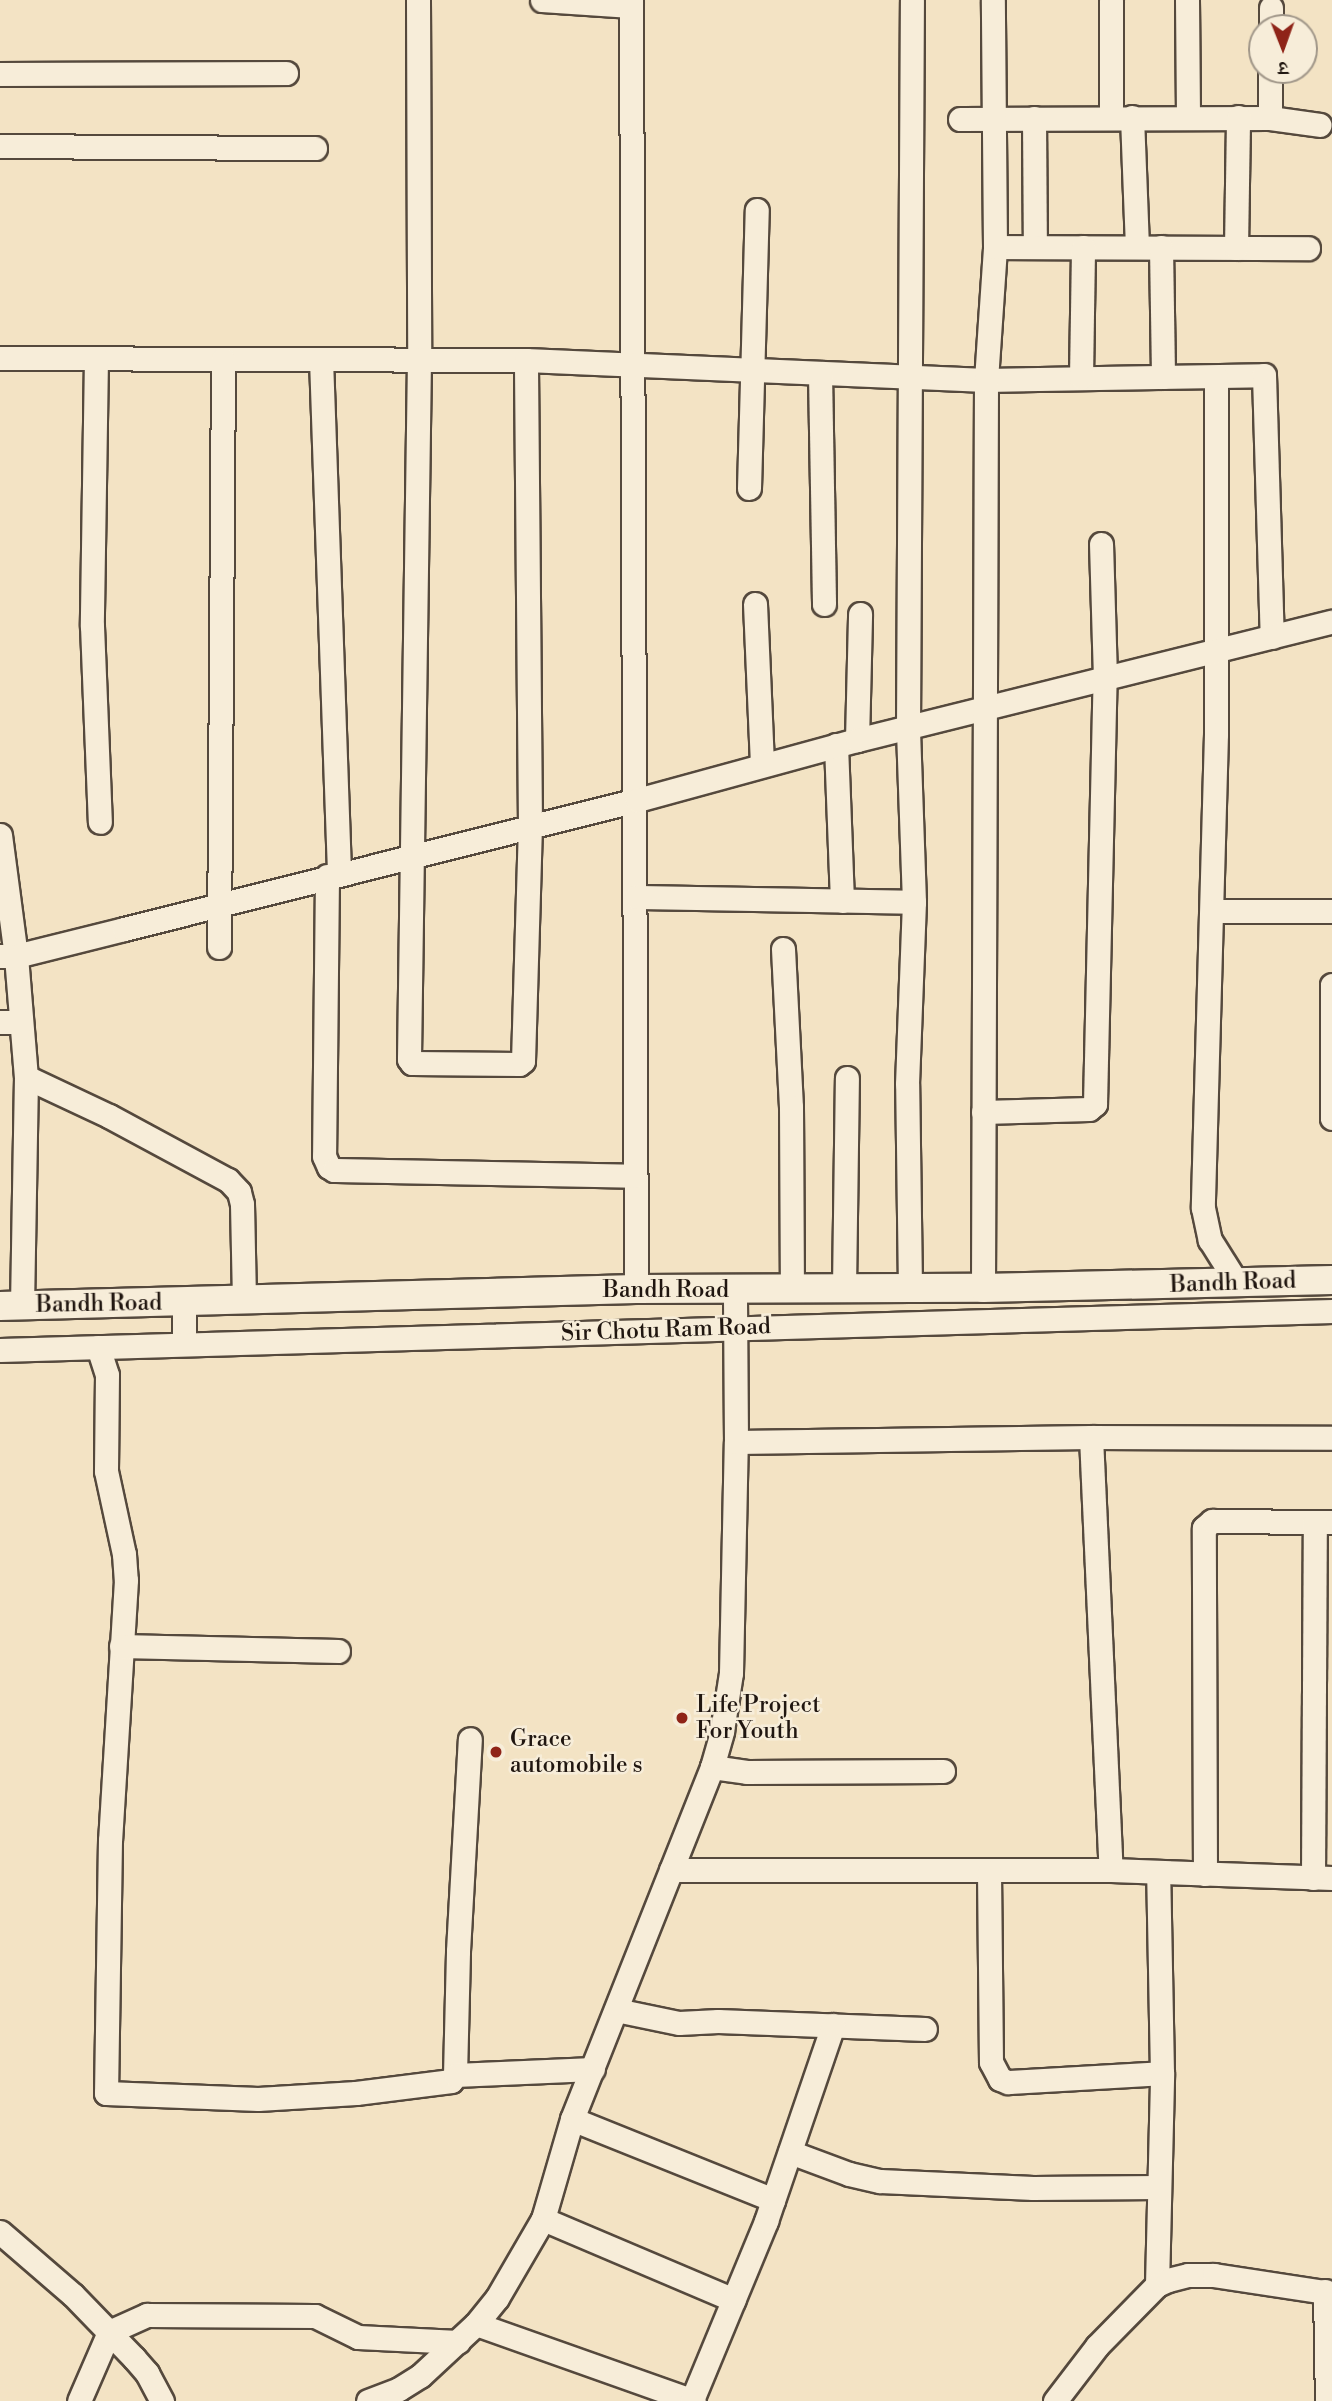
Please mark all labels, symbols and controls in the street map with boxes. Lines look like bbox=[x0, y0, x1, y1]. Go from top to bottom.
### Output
north arrow bbox=[1248, 14, 1318, 84]
text: उ bbox=[1278, 56, 1288, 80]
street label: Bandh Road bbox=[1169, 1267, 1297, 1299]
street label: Bandh Road bbox=[603, 1276, 729, 1304]
street label: Bandh Road bbox=[36, 1289, 162, 1319]
street label: Sir Chotu Ram Road bbox=[561, 1313, 771, 1347]
place label: Life Project For Youth bbox=[696, 1691, 820, 1745]
marker: Life Project For Youth bbox=[674, 1710, 690, 1726]
place label: Grace automobile s bbox=[510, 1725, 643, 1779]
marker: Grace automobile s bbox=[488, 1744, 504, 1760]

